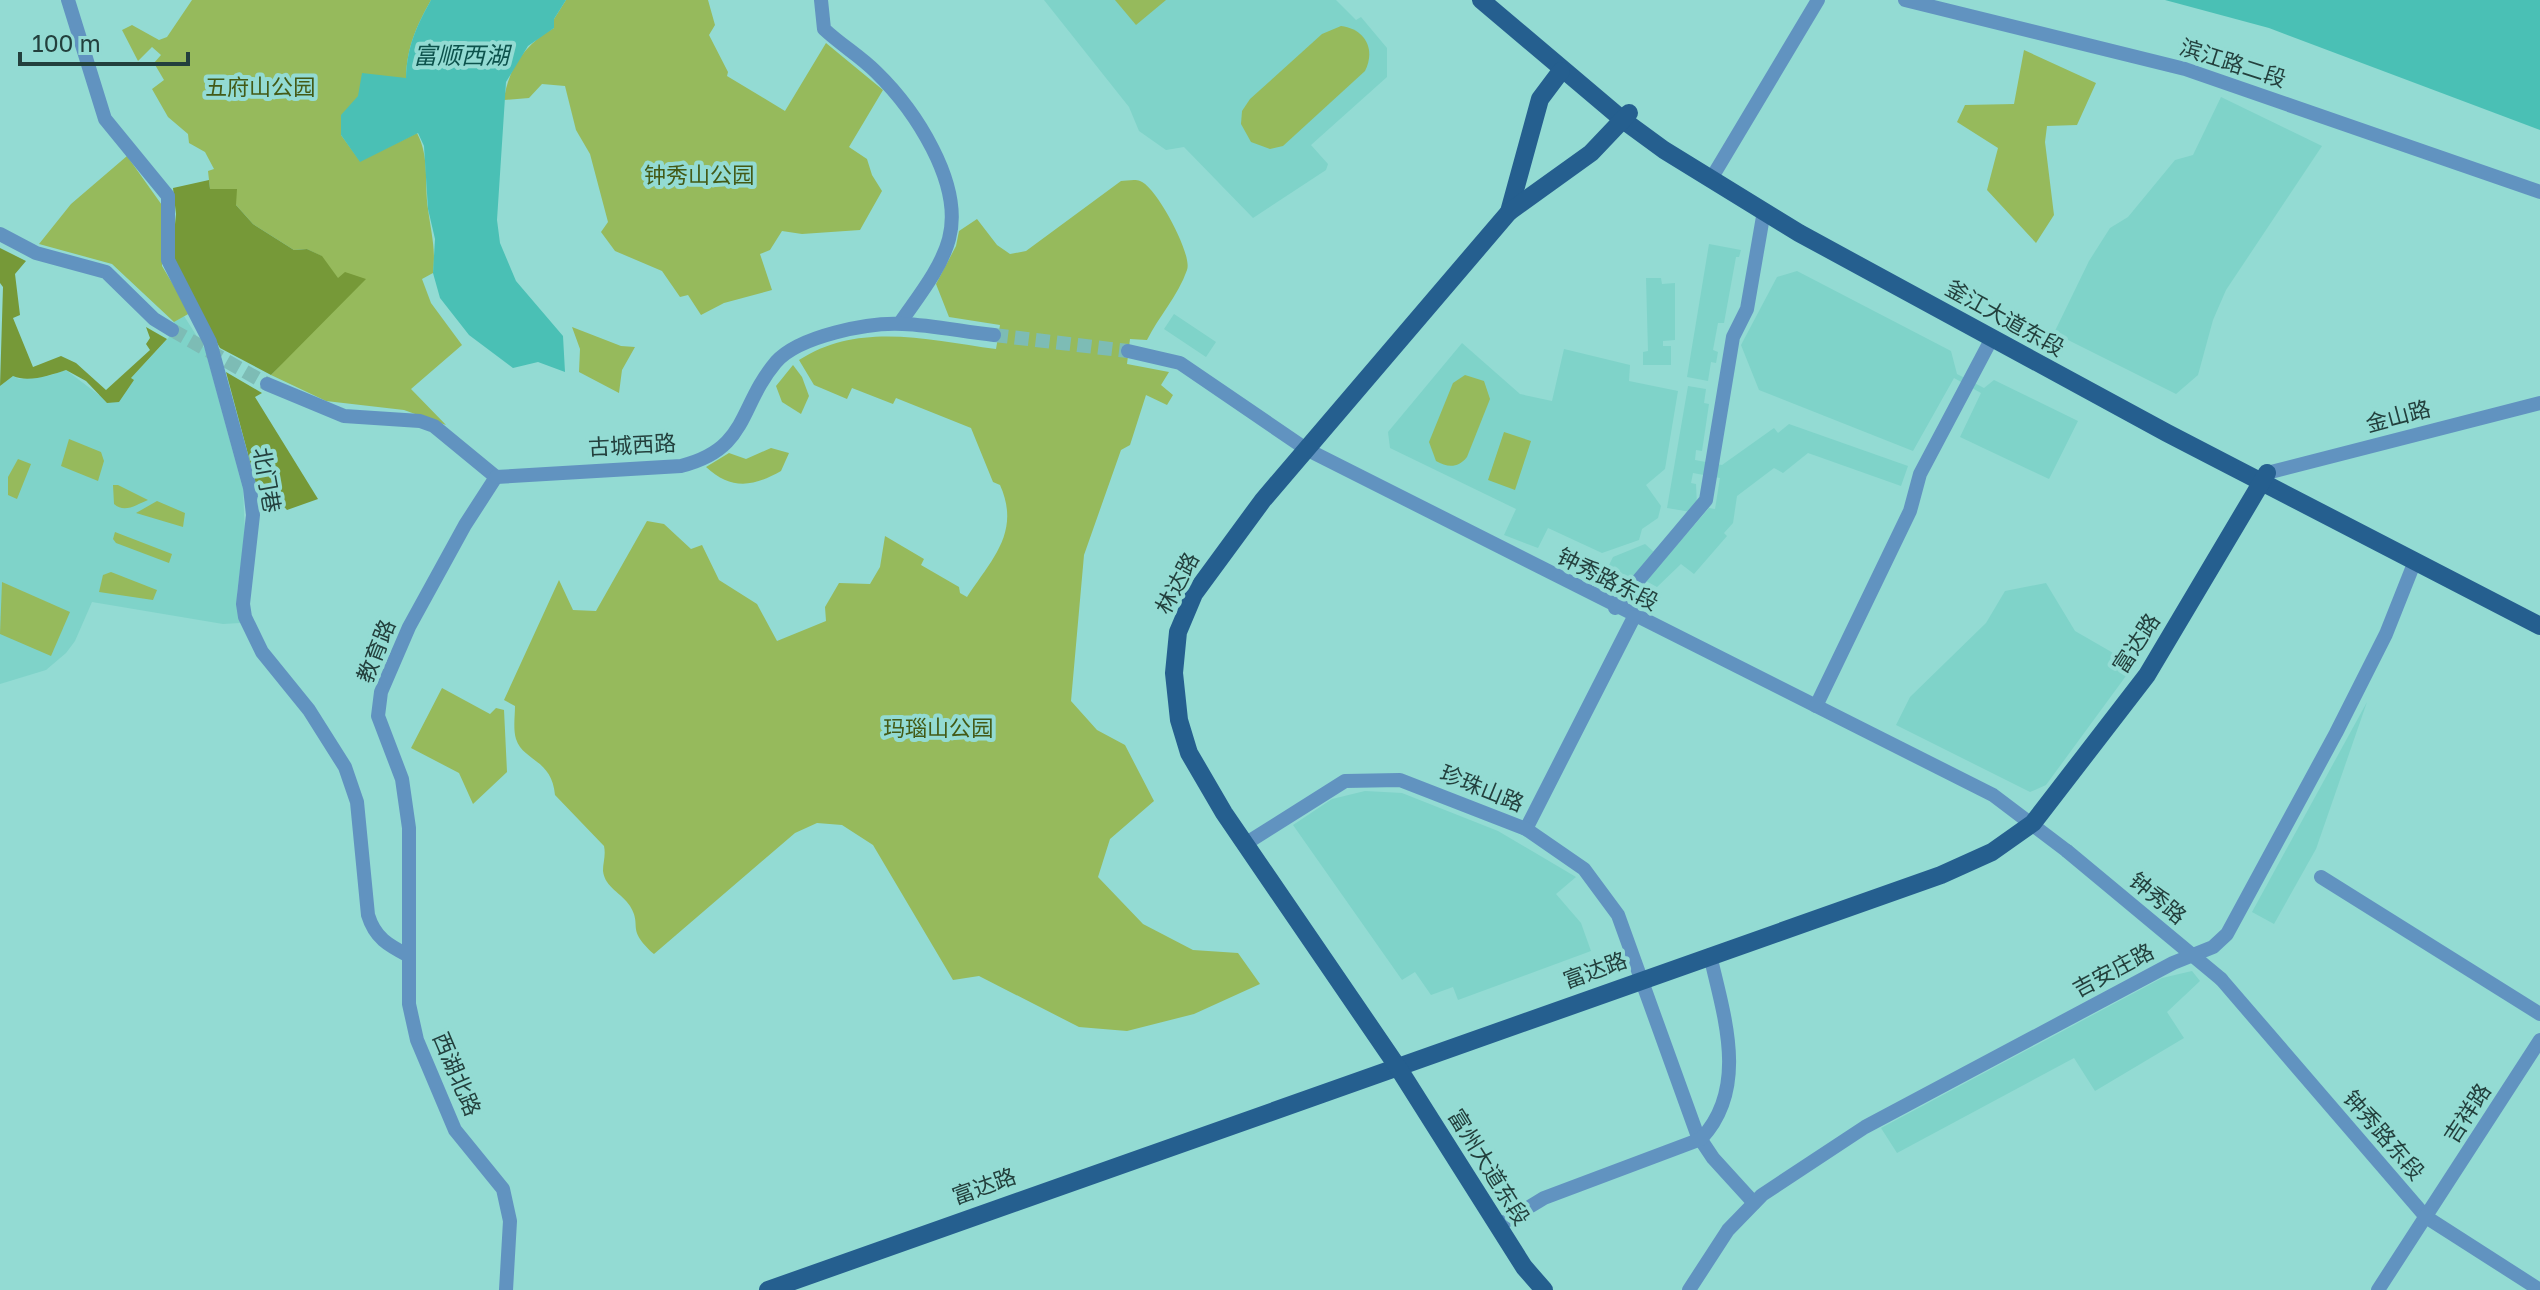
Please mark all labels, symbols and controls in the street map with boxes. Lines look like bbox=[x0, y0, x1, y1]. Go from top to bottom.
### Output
scale bar bbox=[20, 16, 188, 66]
text: 100 m bbox=[32, 28, 101, 57]
street label: 滨江路二段 bbox=[2177, 33, 2290, 92]
water label: 富顺西湖 bbox=[413, 40, 513, 69]
park label: 五府山公园 bbox=[205, 73, 315, 100]
park label: 钟秀山公园 bbox=[644, 161, 754, 188]
street label: 釜江大道东段 bbox=[1941, 274, 2070, 361]
street label: 金山路 bbox=[2362, 394, 2433, 437]
street label: 古城西路 bbox=[587, 429, 677, 460]
street label: 北门巷 bbox=[248, 445, 287, 515]
street label: 钟秀路东段 bbox=[1553, 542, 1663, 616]
street label: 林达路 bbox=[1149, 547, 1204, 618]
street label: 富达路 bbox=[2106, 608, 2165, 678]
street label: 教育路 bbox=[351, 615, 400, 686]
park label: 玛瑙山公园 bbox=[883, 714, 993, 741]
street label: 珍珠山路 bbox=[1436, 759, 1528, 817]
street label: 钟秀路 bbox=[2124, 866, 2192, 929]
street label: 吉安庄路 bbox=[2068, 937, 2158, 1002]
street label: 富达路 bbox=[1559, 946, 1630, 994]
street label: 西湖北路 bbox=[428, 1028, 487, 1120]
street label: 吉祥路 bbox=[2437, 1078, 2496, 1148]
street label: 钟秀路东段 bbox=[2338, 1084, 2431, 1185]
street label: 富州大道东段 bbox=[1443, 1104, 1536, 1230]
street label: 富达路 bbox=[948, 1162, 1019, 1210]

